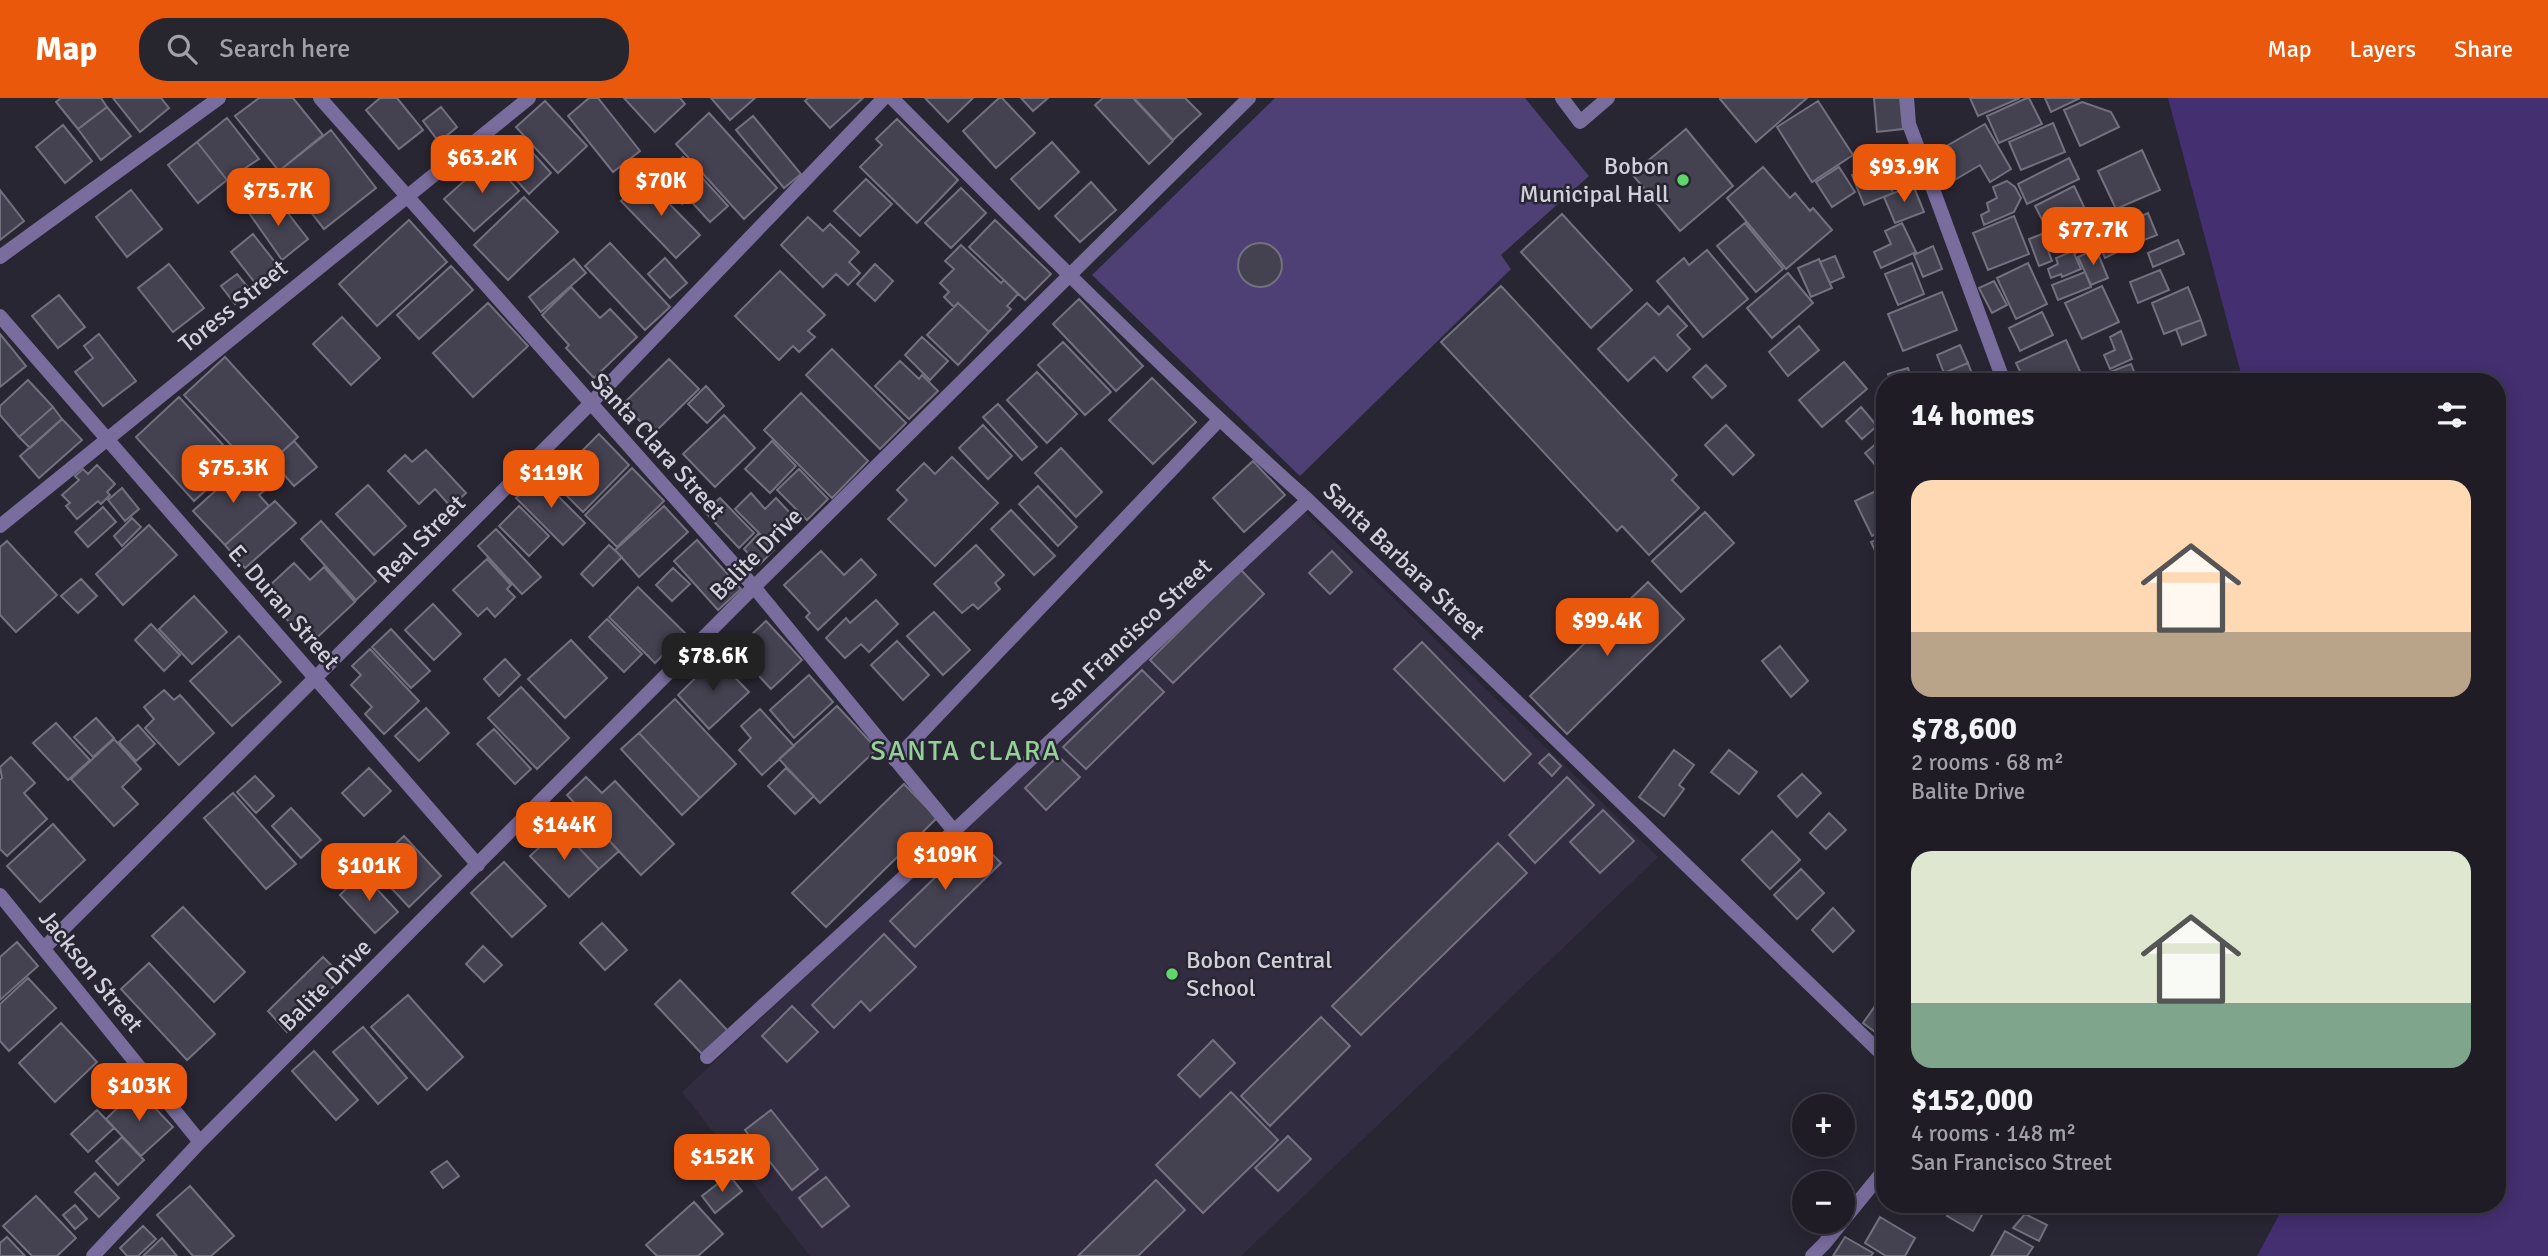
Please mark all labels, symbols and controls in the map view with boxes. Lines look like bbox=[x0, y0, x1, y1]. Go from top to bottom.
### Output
search box bbox=[139, 18, 629, 81]
text: Map bbox=[35, 29, 97, 70]
icon: search bbox=[163, 30, 201, 68]
text: Search here bbox=[219, 33, 350, 65]
text: Map bbox=[2267, 34, 2312, 64]
text: Layers bbox=[2350, 34, 2416, 64]
text: Share bbox=[2454, 34, 2513, 64]
pin: $63.2K bbox=[425, 136, 539, 195]
text: $63.2K bbox=[447, 143, 517, 172]
pin: $93.9K bbox=[1847, 144, 1961, 204]
place label: Bobon Municipal Hall bbox=[1519, 151, 1669, 209]
text: $93.9K bbox=[1869, 152, 1939, 181]
pin: $70K bbox=[620, 158, 702, 218]
text: $70K bbox=[635, 166, 687, 195]
pin: $75.7K bbox=[221, 169, 335, 228]
marker: Bobon Municipal Hall bbox=[1675, 172, 1691, 188]
text: $75.7K bbox=[243, 176, 313, 205]
pin: $77.7K bbox=[2036, 208, 2150, 267]
text: $77.7K bbox=[2058, 215, 2128, 244]
street label: Toress Street bbox=[172, 253, 294, 359]
street label: Santa Clara Street bbox=[584, 367, 732, 525]
icon: filters bbox=[2433, 396, 2471, 434]
text: 14 homes bbox=[1911, 397, 2034, 434]
pin: $75.3K bbox=[176, 446, 290, 505]
pin: $119K bbox=[502, 450, 600, 510]
text: $75.3K bbox=[198, 453, 268, 482]
text: $119K bbox=[519, 458, 583, 487]
street label: Santa Barbara Street bbox=[1317, 476, 1491, 646]
street label: Real Street bbox=[370, 488, 472, 590]
street label: Balite Drive bbox=[703, 501, 809, 607]
icon: home bbox=[2128, 525, 2254, 651]
street label: E. Duran Street bbox=[222, 538, 346, 676]
street label: San Francisco Street bbox=[1044, 551, 1218, 717]
pin: $99.4K bbox=[1550, 598, 1664, 658]
text: $99.4K bbox=[1572, 606, 1642, 635]
pin: $78.6K bbox=[656, 634, 770, 693]
text: $78.6K bbox=[678, 641, 748, 670]
text: $78,600 bbox=[1911, 711, 2017, 748]
district label: SANTA CLARA bbox=[870, 734, 1062, 768]
text: 2 rooms · 68 m² bbox=[1911, 748, 2064, 777]
text: Balite Drive bbox=[1911, 777, 2025, 806]
pin: $144K bbox=[515, 802, 613, 862]
text: $144K bbox=[532, 810, 596, 839]
pin: $109K bbox=[896, 832, 994, 892]
text: $109K bbox=[913, 840, 977, 869]
pin: $101K bbox=[320, 844, 418, 903]
text: $101K bbox=[337, 851, 401, 880]
icon: home bbox=[2128, 896, 2254, 1022]
street label: Jackson Street bbox=[32, 903, 150, 1039]
street label: Balite Drive bbox=[272, 932, 378, 1038]
place label: Bobon Central School bbox=[1186, 945, 1332, 1003]
marker: Bobon Central School bbox=[1164, 966, 1180, 982]
pin: $103K bbox=[90, 1063, 188, 1123]
text: $103K bbox=[107, 1071, 171, 1100]
text: $152,000 bbox=[1911, 1082, 2033, 1119]
map controls bbox=[1792, 1094, 1855, 1234]
button: + bbox=[1792, 1094, 1855, 1157]
text: 4 rooms · 148 m² bbox=[1911, 1119, 2076, 1148]
pin: $152K bbox=[673, 1134, 771, 1194]
text: $152K bbox=[690, 1142, 754, 1171]
text: San Francisco Street bbox=[1911, 1148, 2112, 1177]
button: − bbox=[1792, 1171, 1855, 1234]

